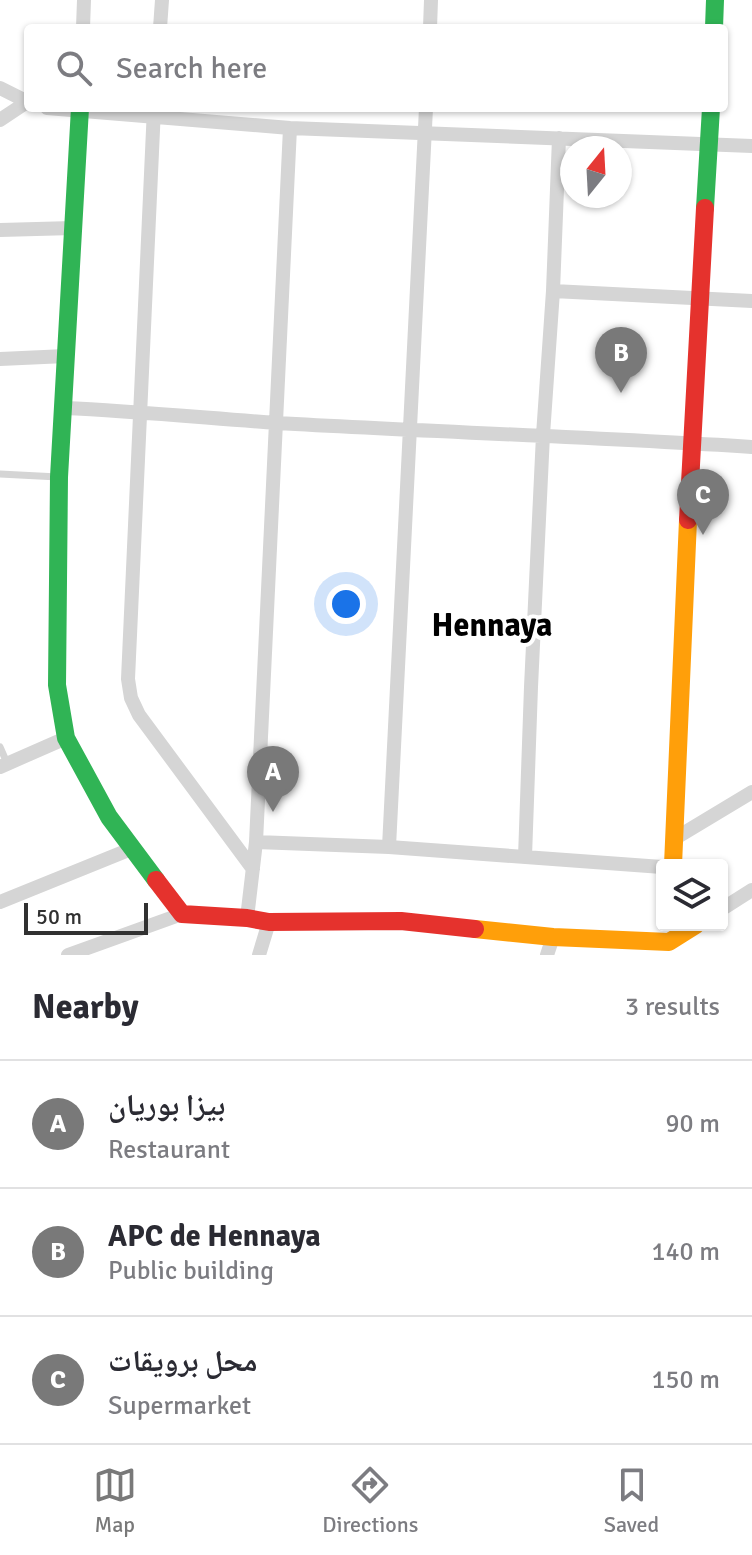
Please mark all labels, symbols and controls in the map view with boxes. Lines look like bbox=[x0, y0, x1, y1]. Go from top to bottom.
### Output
search box bbox=[24, 24, 728, 112]
icon: search bbox=[52, 46, 96, 90]
text: Search here bbox=[116, 50, 267, 87]
north arrow bbox=[560, 136, 632, 208]
pin: B bbox=[595, 327, 647, 393]
pin: C bbox=[677, 469, 729, 535]
your location bbox=[326, 584, 366, 624]
district label: Hennaya bbox=[432, 606, 552, 645]
pin: A bbox=[247, 746, 299, 812]
map controls bbox=[656, 859, 728, 931]
button: layers bbox=[656, 859, 728, 931]
scale bar bbox=[24, 899, 148, 935]
text: 50 m bbox=[36, 903, 82, 930]
text: Nearby bbox=[32, 986, 139, 1028]
text: 3 results bbox=[625, 991, 720, 1023]
text: بيزا بوريان bbox=[108, 1087, 225, 1124]
text: A bbox=[50, 1108, 66, 1140]
text: 90 m bbox=[665, 1108, 720, 1140]
text: Restaurant bbox=[108, 1134, 230, 1166]
text: APC de Hennaya bbox=[108, 1218, 321, 1255]
text: B bbox=[50, 1236, 66, 1268]
text: 140 m bbox=[651, 1236, 720, 1268]
text: Public building bbox=[108, 1255, 274, 1287]
text: محل برويقات bbox=[108, 1343, 258, 1380]
text: C bbox=[50, 1364, 66, 1396]
text: 150 m bbox=[651, 1364, 720, 1396]
text: Supermarket bbox=[108, 1390, 251, 1422]
tab: Map bbox=[93, 1463, 137, 1538]
tab: Directions bbox=[322, 1463, 418, 1538]
tab: Saved bbox=[604, 1463, 659, 1538]

